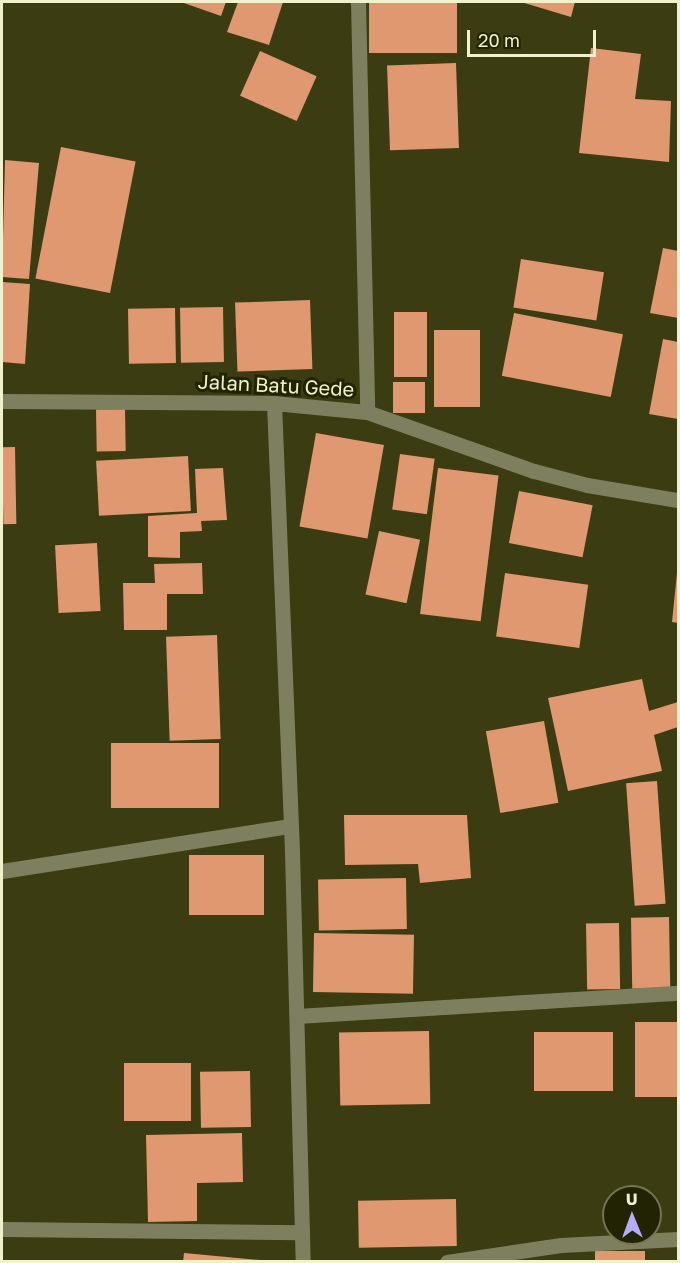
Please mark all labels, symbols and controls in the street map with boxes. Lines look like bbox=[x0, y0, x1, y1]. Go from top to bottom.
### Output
scale bar bbox=[470, 18, 599, 56]
text: 20 m bbox=[478, 29, 520, 51]
street label: Jalan Batu Gede bbox=[197, 369, 355, 401]
north arrow bbox=[602, 1185, 662, 1245]
text: U bbox=[626, 1189, 638, 1209]

